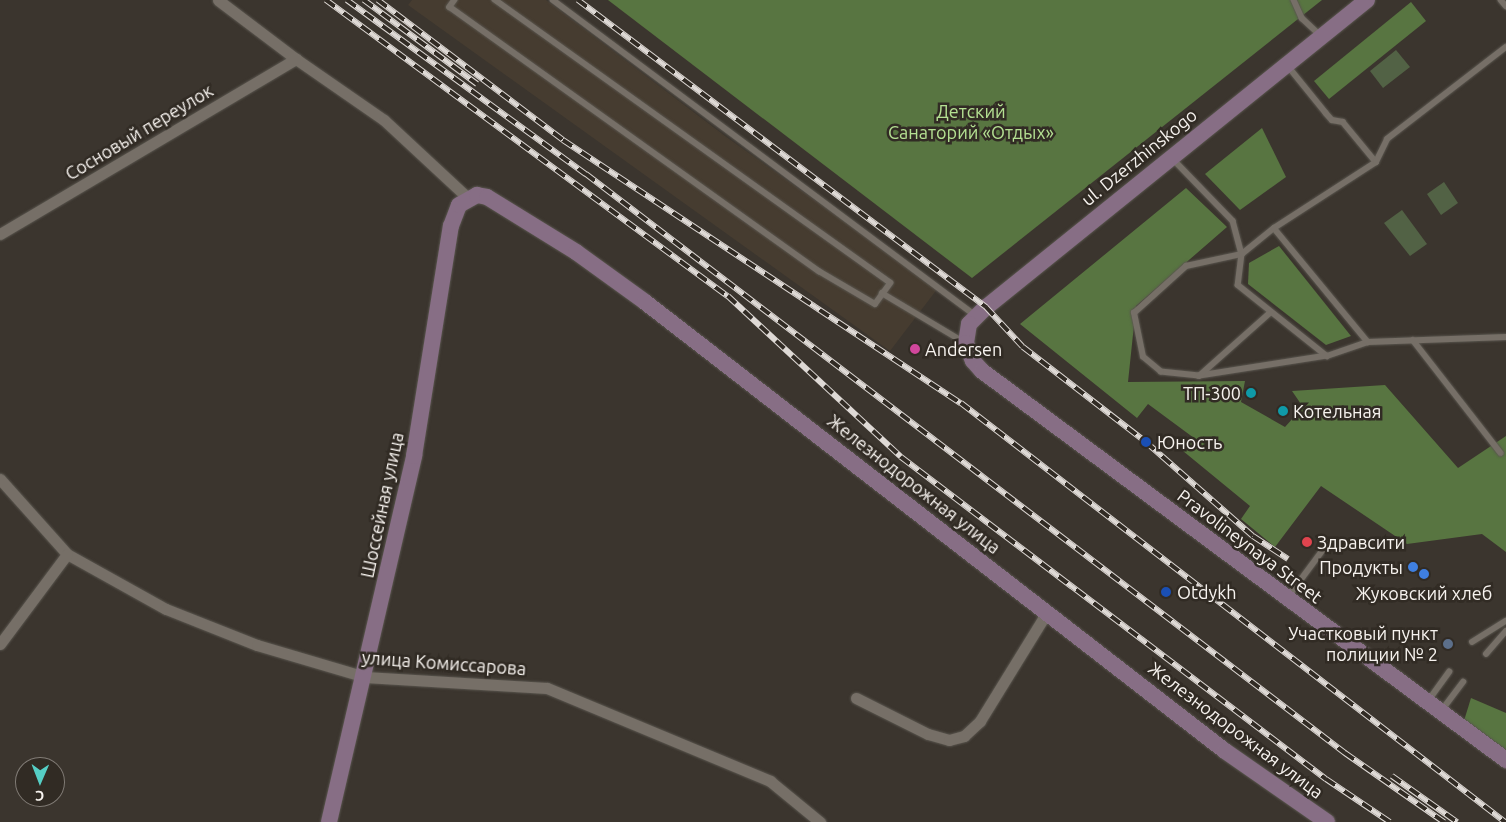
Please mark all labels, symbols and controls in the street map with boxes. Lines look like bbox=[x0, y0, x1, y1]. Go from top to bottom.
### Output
street label: Сосновый переулок bbox=[61, 79, 217, 185]
park label: Детский Санаторий «Отдых» bbox=[888, 101, 1054, 144]
street label: ul. Dzerzhinskogo bbox=[1077, 104, 1201, 210]
place label: Andersen bbox=[925, 338, 1002, 360]
marker: Andersen bbox=[909, 343, 921, 355]
place label: ТП-300 bbox=[1183, 382, 1241, 404]
marker: ТП-300 bbox=[1245, 387, 1257, 399]
place label: Котельная bbox=[1293, 400, 1382, 422]
marker: Котельная bbox=[1277, 405, 1289, 417]
street label: Железнодорожная улица bbox=[823, 410, 1005, 558]
street label: Шоссейная улица bbox=[356, 430, 408, 580]
place label: Юность bbox=[1157, 431, 1222, 453]
marker: Юность bbox=[1139, 435, 1153, 449]
street label: Pravolineynaya Street bbox=[1173, 484, 1327, 608]
place label: Здравсити bbox=[1317, 531, 1405, 553]
marker: Здравсити bbox=[1301, 536, 1313, 548]
place label: Продукты bbox=[1319, 556, 1403, 578]
marker: Продукты bbox=[1407, 561, 1419, 573]
marker: Жуковский хлеб bbox=[1418, 568, 1430, 580]
place label: Otdykh bbox=[1177, 581, 1237, 603]
place label: Жуковский хлеб bbox=[1356, 582, 1492, 604]
marker: Otdykh bbox=[1159, 585, 1173, 599]
place label: Участковый пункт полиции № 2 bbox=[1288, 623, 1438, 666]
marker: Участковый пункт полиции № 2 bbox=[1442, 638, 1454, 650]
street label: улица Комиссарова bbox=[361, 646, 527, 680]
street label: Железнодорожная улица bbox=[1144, 657, 1328, 803]
north arrow bbox=[15, 757, 65, 807]
text: С bbox=[35, 788, 44, 804]

